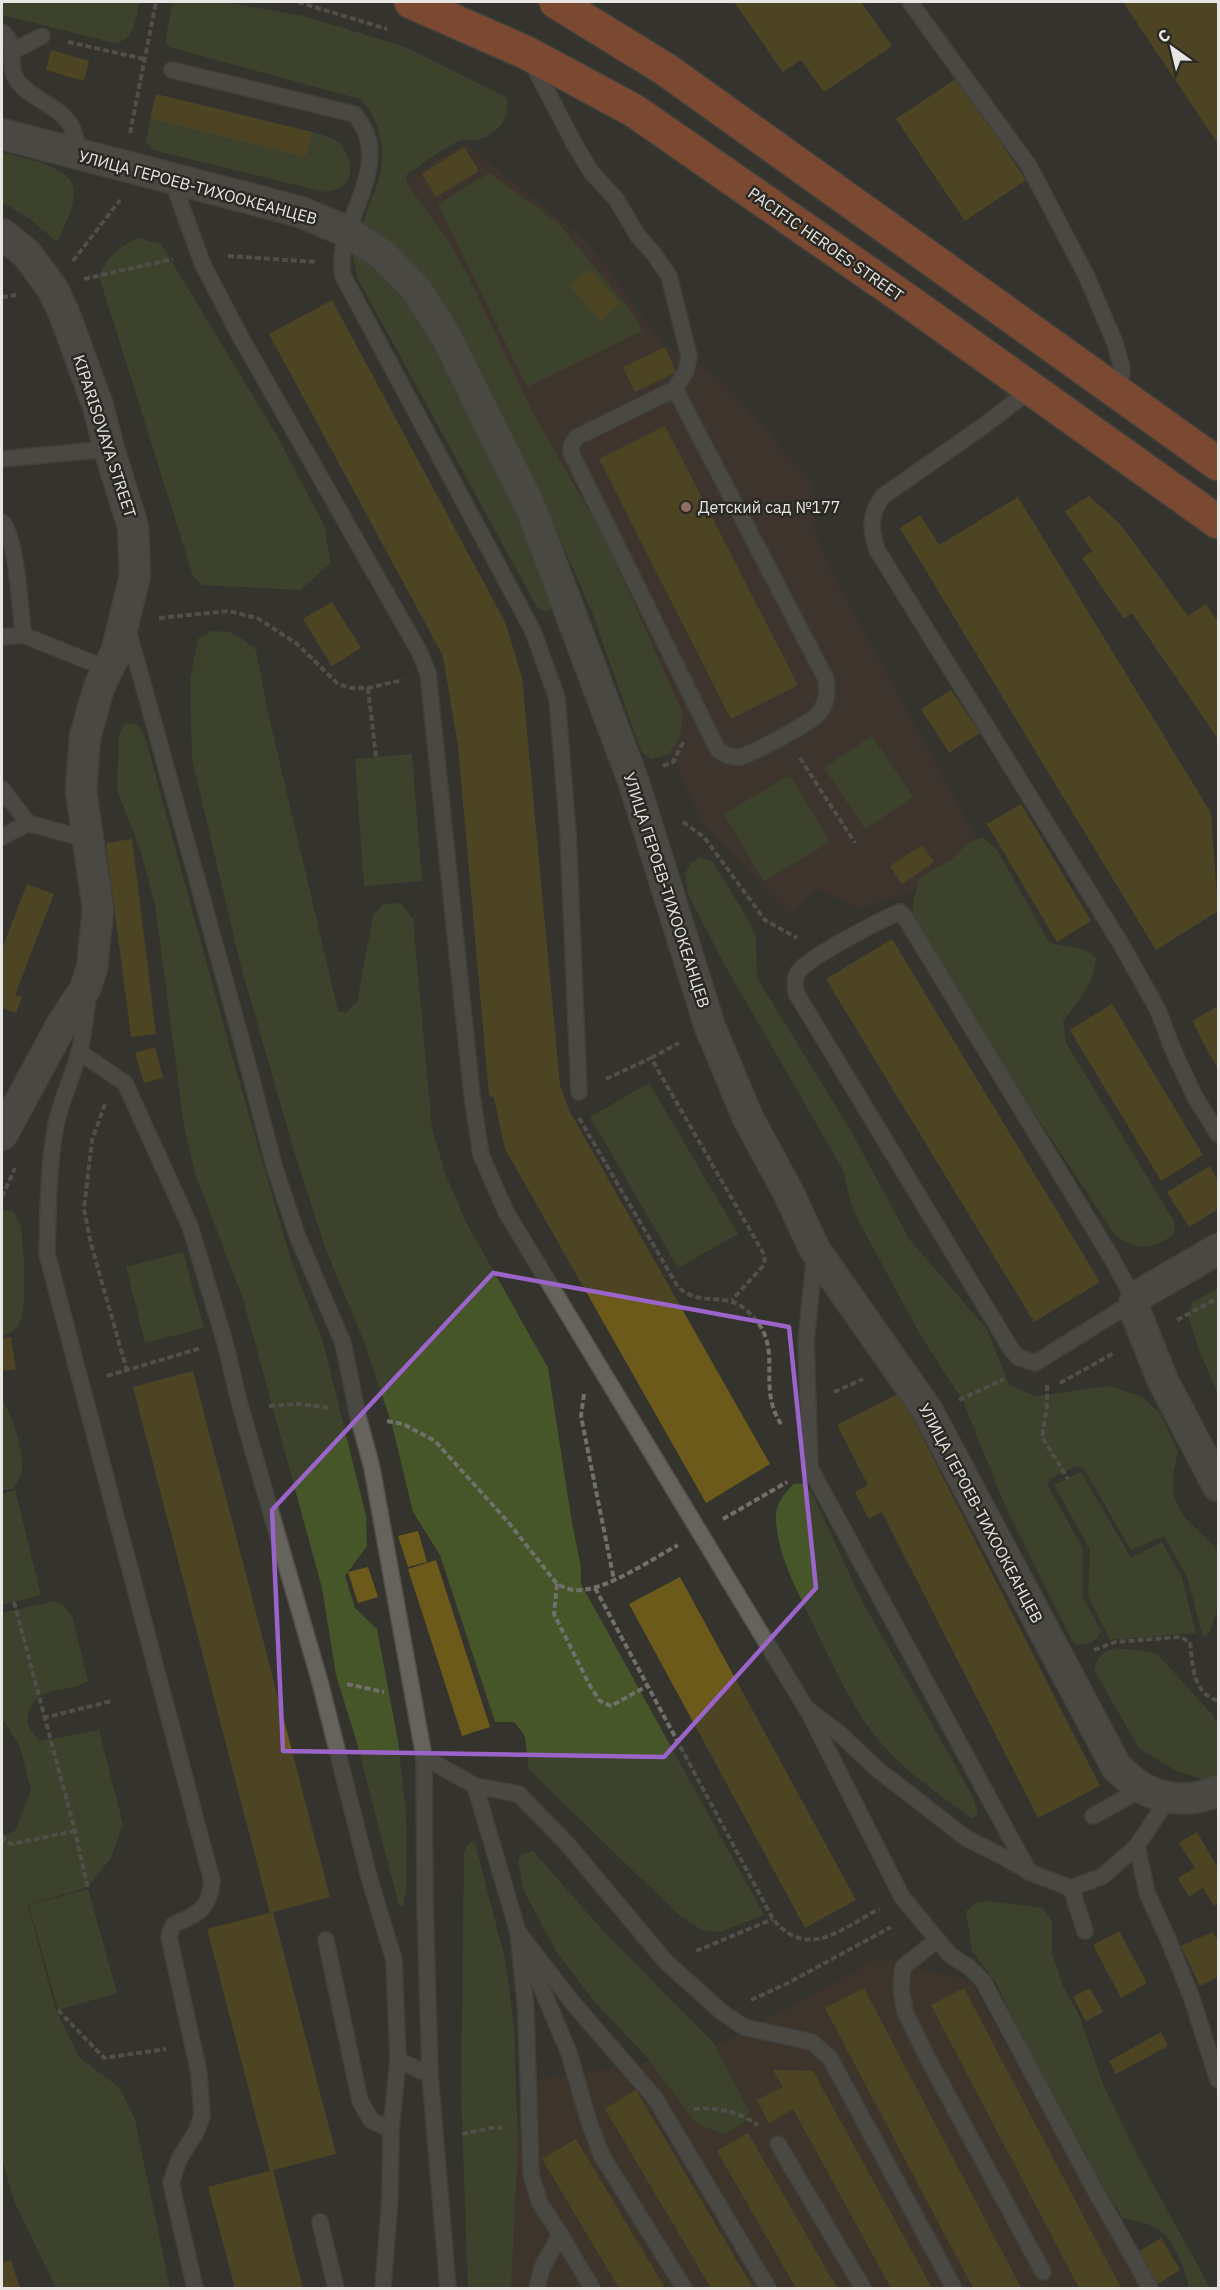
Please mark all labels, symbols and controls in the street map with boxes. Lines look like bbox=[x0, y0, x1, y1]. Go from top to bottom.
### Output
north arrow bbox=[1142, 18, 1202, 78]
text: С bbox=[1154, 24, 1174, 47]
street label: УЛИЦА ГЕРОЕВ-ТИХООКЕАНЦЕВ bbox=[77, 146, 319, 228]
street label: PACIFIC HEROES STREET bbox=[744, 183, 908, 305]
street label: KIPARISOVAYA STREET bbox=[69, 352, 141, 520]
place label: Детский сад №177 bbox=[698, 497, 840, 517]
marker: Детский сад №177 bbox=[679, 500, 693, 514]
street label: УЛИЦА ГЕРОЕВ-ТИХООКЕАНЦЕВ bbox=[619, 770, 715, 1010]
street label: УЛИЦА ГЕРОЕВ-ТИХООКЕАНЦЕВ bbox=[914, 1400, 1048, 1626]

